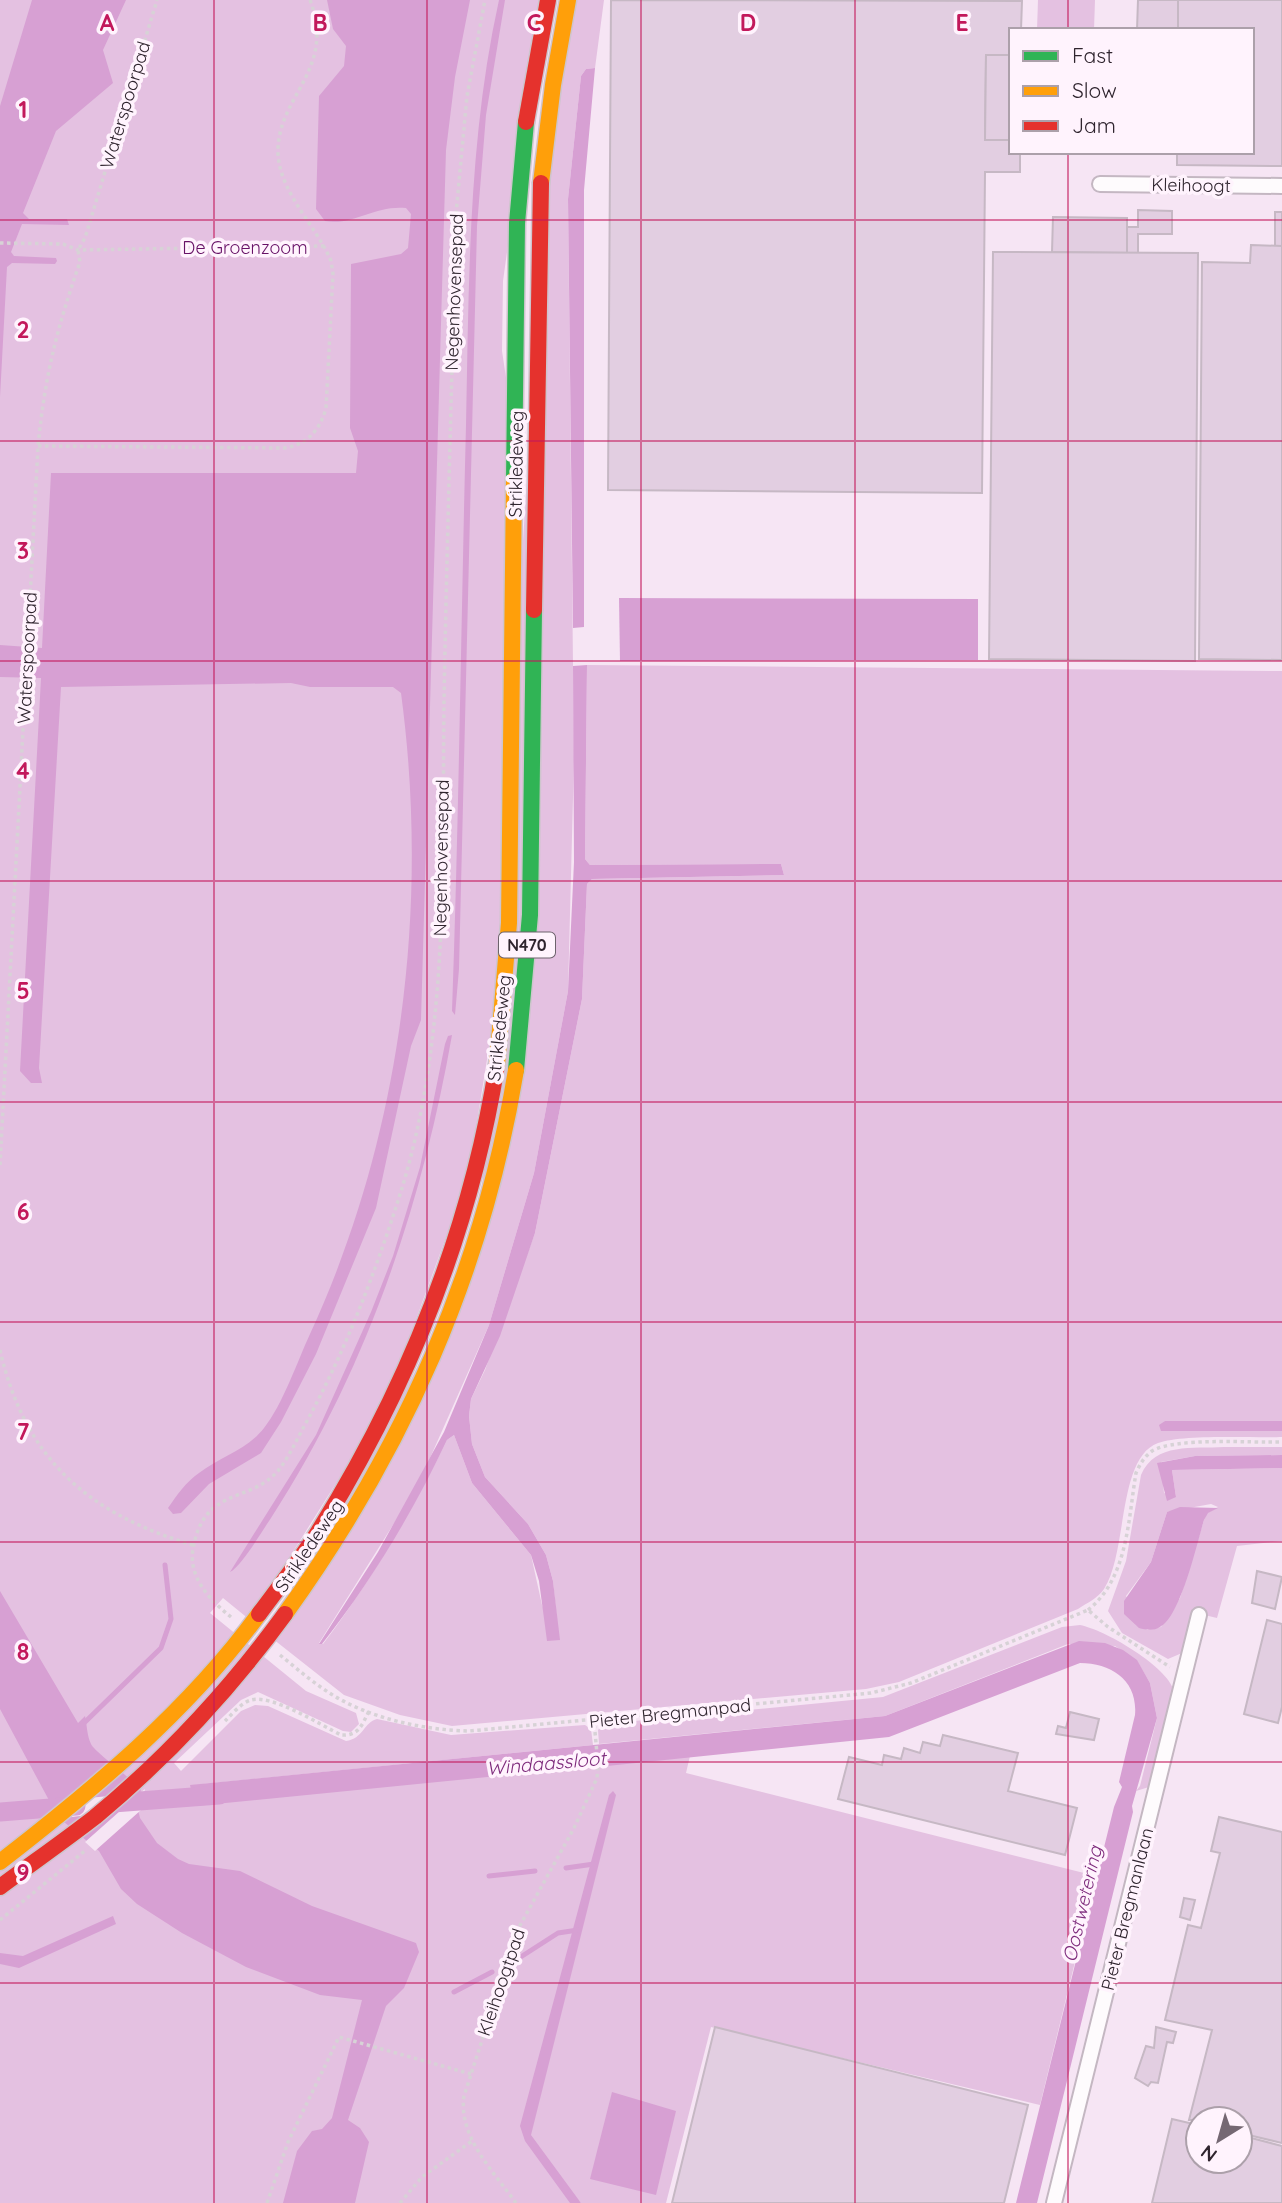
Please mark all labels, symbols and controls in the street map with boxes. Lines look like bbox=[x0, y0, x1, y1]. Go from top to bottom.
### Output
text: A bbox=[100, 8, 115, 37]
text: B bbox=[312, 8, 328, 37]
text: C bbox=[527, 8, 541, 37]
text: D bbox=[740, 8, 756, 37]
text: E bbox=[955, 8, 969, 37]
legend bbox=[1009, 28, 1254, 154]
street label: Waterspoorpad bbox=[95, 39, 155, 171]
text: Fast bbox=[1072, 42, 1113, 68]
text: Slow bbox=[1072, 77, 1117, 103]
text: 1 bbox=[19, 95, 27, 124]
text: Jam bbox=[1072, 112, 1116, 138]
street label: Kleihoogt bbox=[1151, 173, 1231, 197]
street label: Negenhovensepad bbox=[440, 213, 468, 371]
park label: De Groenzoom bbox=[182, 236, 308, 259]
text: 2 bbox=[16, 315, 30, 344]
street label: Strikledeweg bbox=[504, 411, 528, 517]
text: 3 bbox=[17, 536, 29, 565]
street label: Waterspoorpad bbox=[12, 591, 42, 725]
text: 4 bbox=[16, 756, 30, 785]
street label: Negenhovensepad bbox=[428, 779, 454, 937]
road number: N470 bbox=[499, 932, 555, 958]
street label: Strikledeweg bbox=[482, 974, 516, 1082]
text: 5 bbox=[16, 976, 30, 1005]
text: 6 bbox=[17, 1197, 29, 1226]
text: 7 bbox=[17, 1417, 30, 1446]
street label: Strikledeweg bbox=[270, 1495, 348, 1597]
text: 8 bbox=[17, 1637, 29, 1666]
street label: Pieter Bregmanpad bbox=[588, 1693, 752, 1733]
water label: Windaassloot bbox=[485, 1746, 609, 1780]
street label: Pieter Bregmanlaan bbox=[1096, 1825, 1158, 1993]
water label: Oostwetering bbox=[1057, 1842, 1107, 1964]
text: 9 bbox=[16, 1858, 30, 1887]
street label: Kleihoogtpad bbox=[472, 1925, 530, 2039]
north arrow bbox=[1184, 2105, 1254, 2175]
text: N bbox=[1196, 2140, 1222, 2167]

